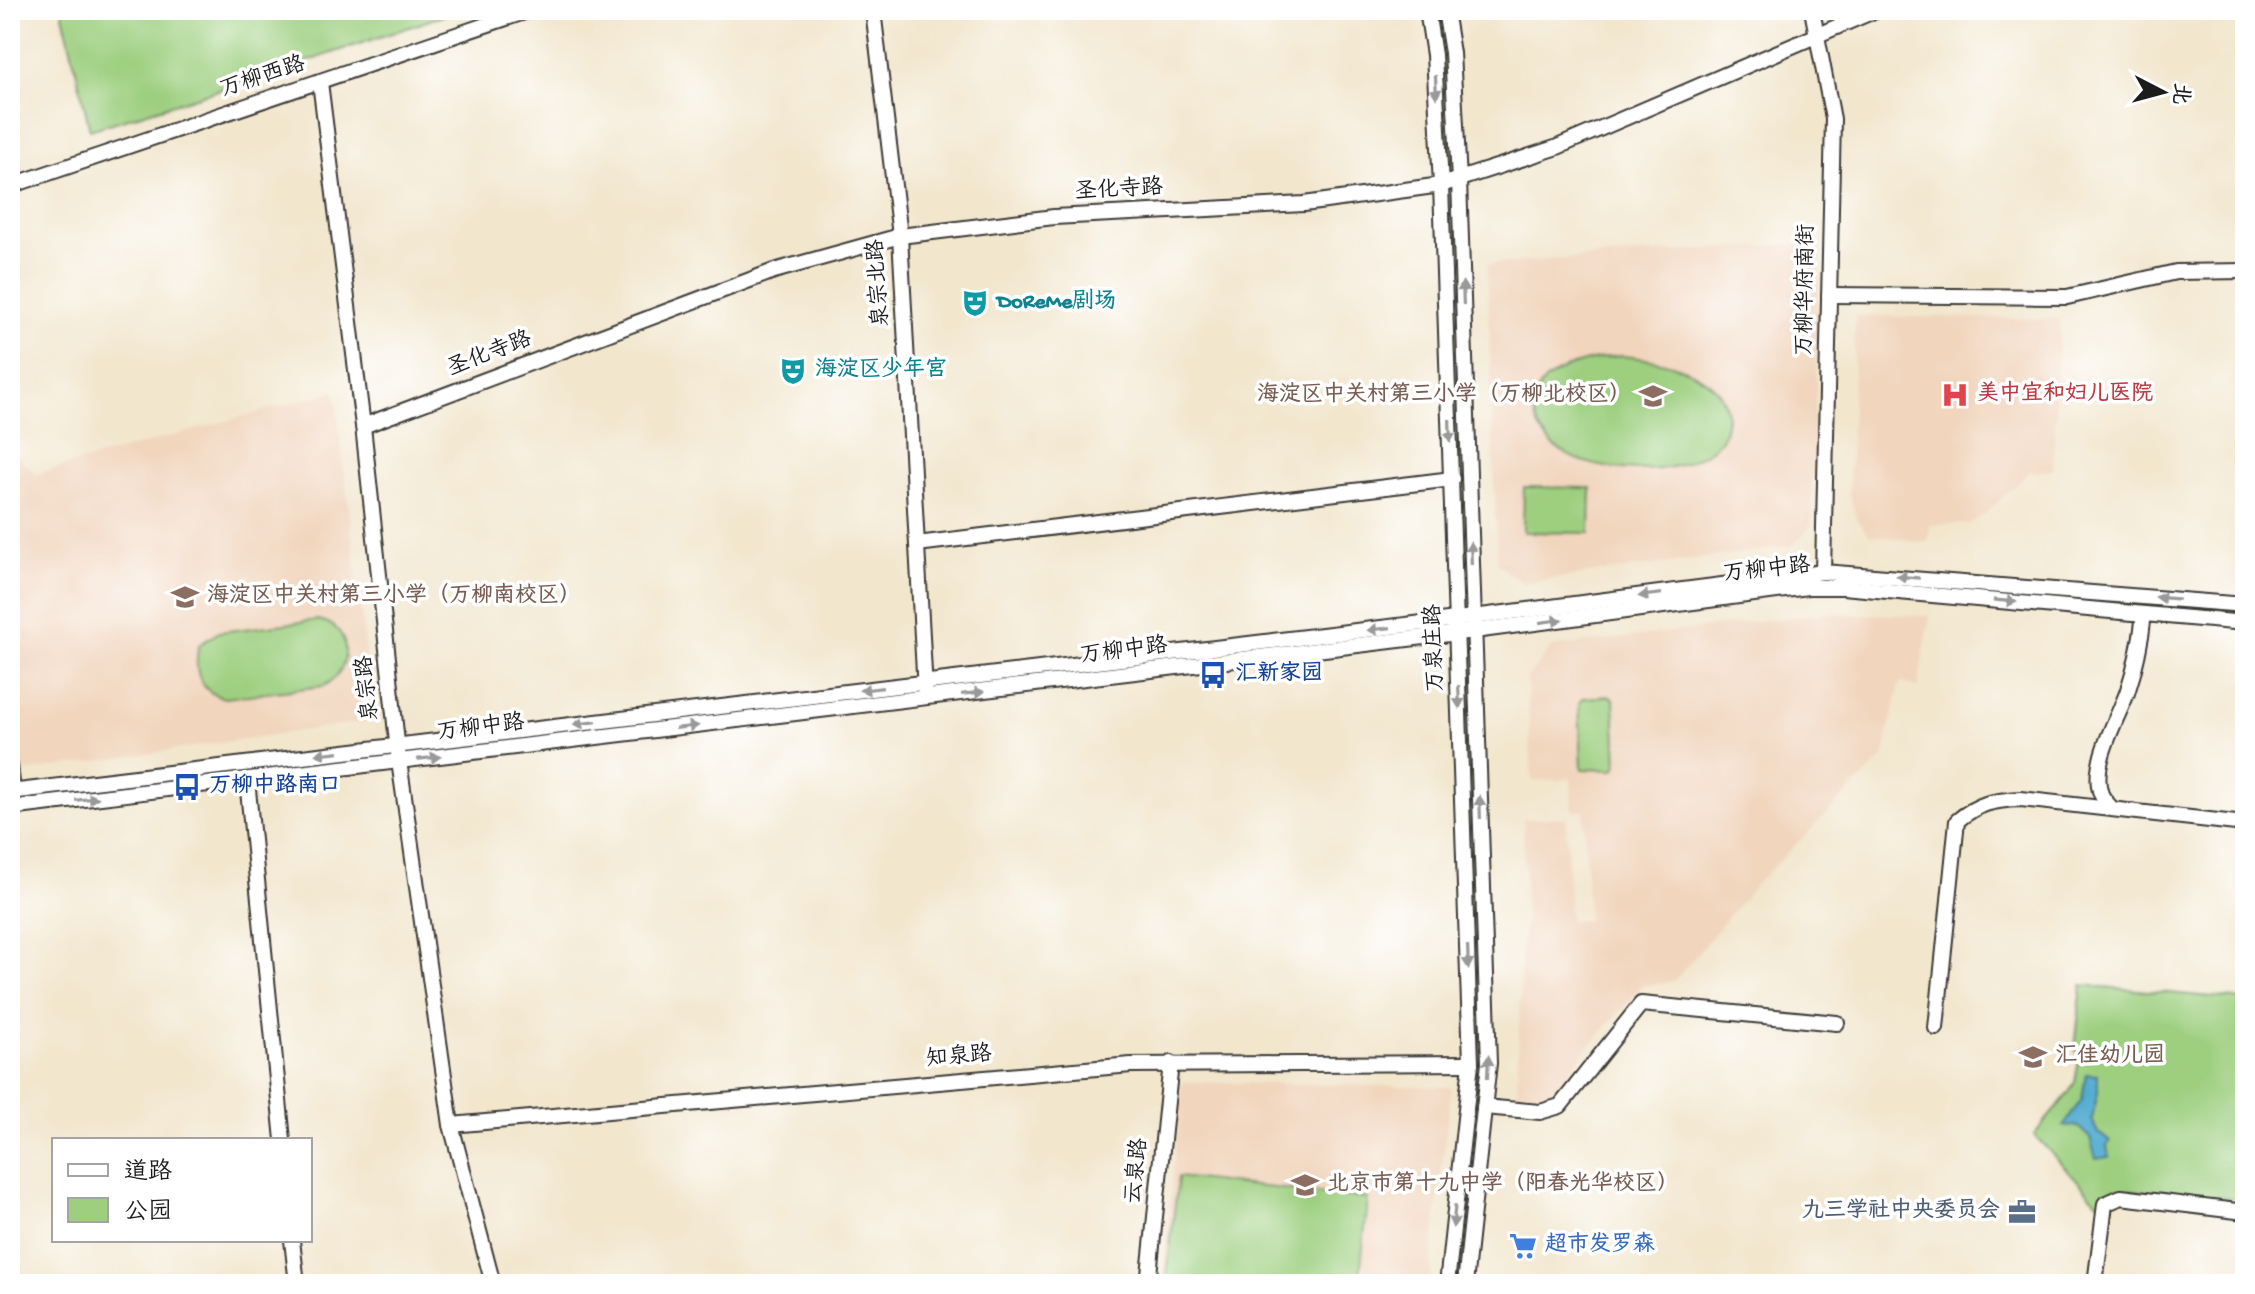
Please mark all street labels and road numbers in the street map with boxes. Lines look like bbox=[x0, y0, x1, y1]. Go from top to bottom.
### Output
street label: 万柳西路 bbox=[217, 50, 309, 104]
street label: 圣化寺路 bbox=[1074, 174, 1164, 206]
street label: 万柳华府南街 bbox=[1791, 224, 1821, 356]
street label: 泉宗北路 bbox=[862, 238, 896, 328]
street label: 圣化寺路 bbox=[444, 325, 536, 383]
street label: 万柳中路 bbox=[1722, 551, 1812, 589]
street label: 万泉庄路 bbox=[1419, 604, 1451, 693]
street label: 万柳中路 bbox=[1078, 632, 1169, 670]
street label: 泉宗路 bbox=[351, 654, 385, 722]
street label: 万柳中路 bbox=[435, 709, 526, 747]
street label: 知泉路 bbox=[925, 1040, 993, 1074]
street label: 云泉路 bbox=[1120, 1137, 1154, 1205]

